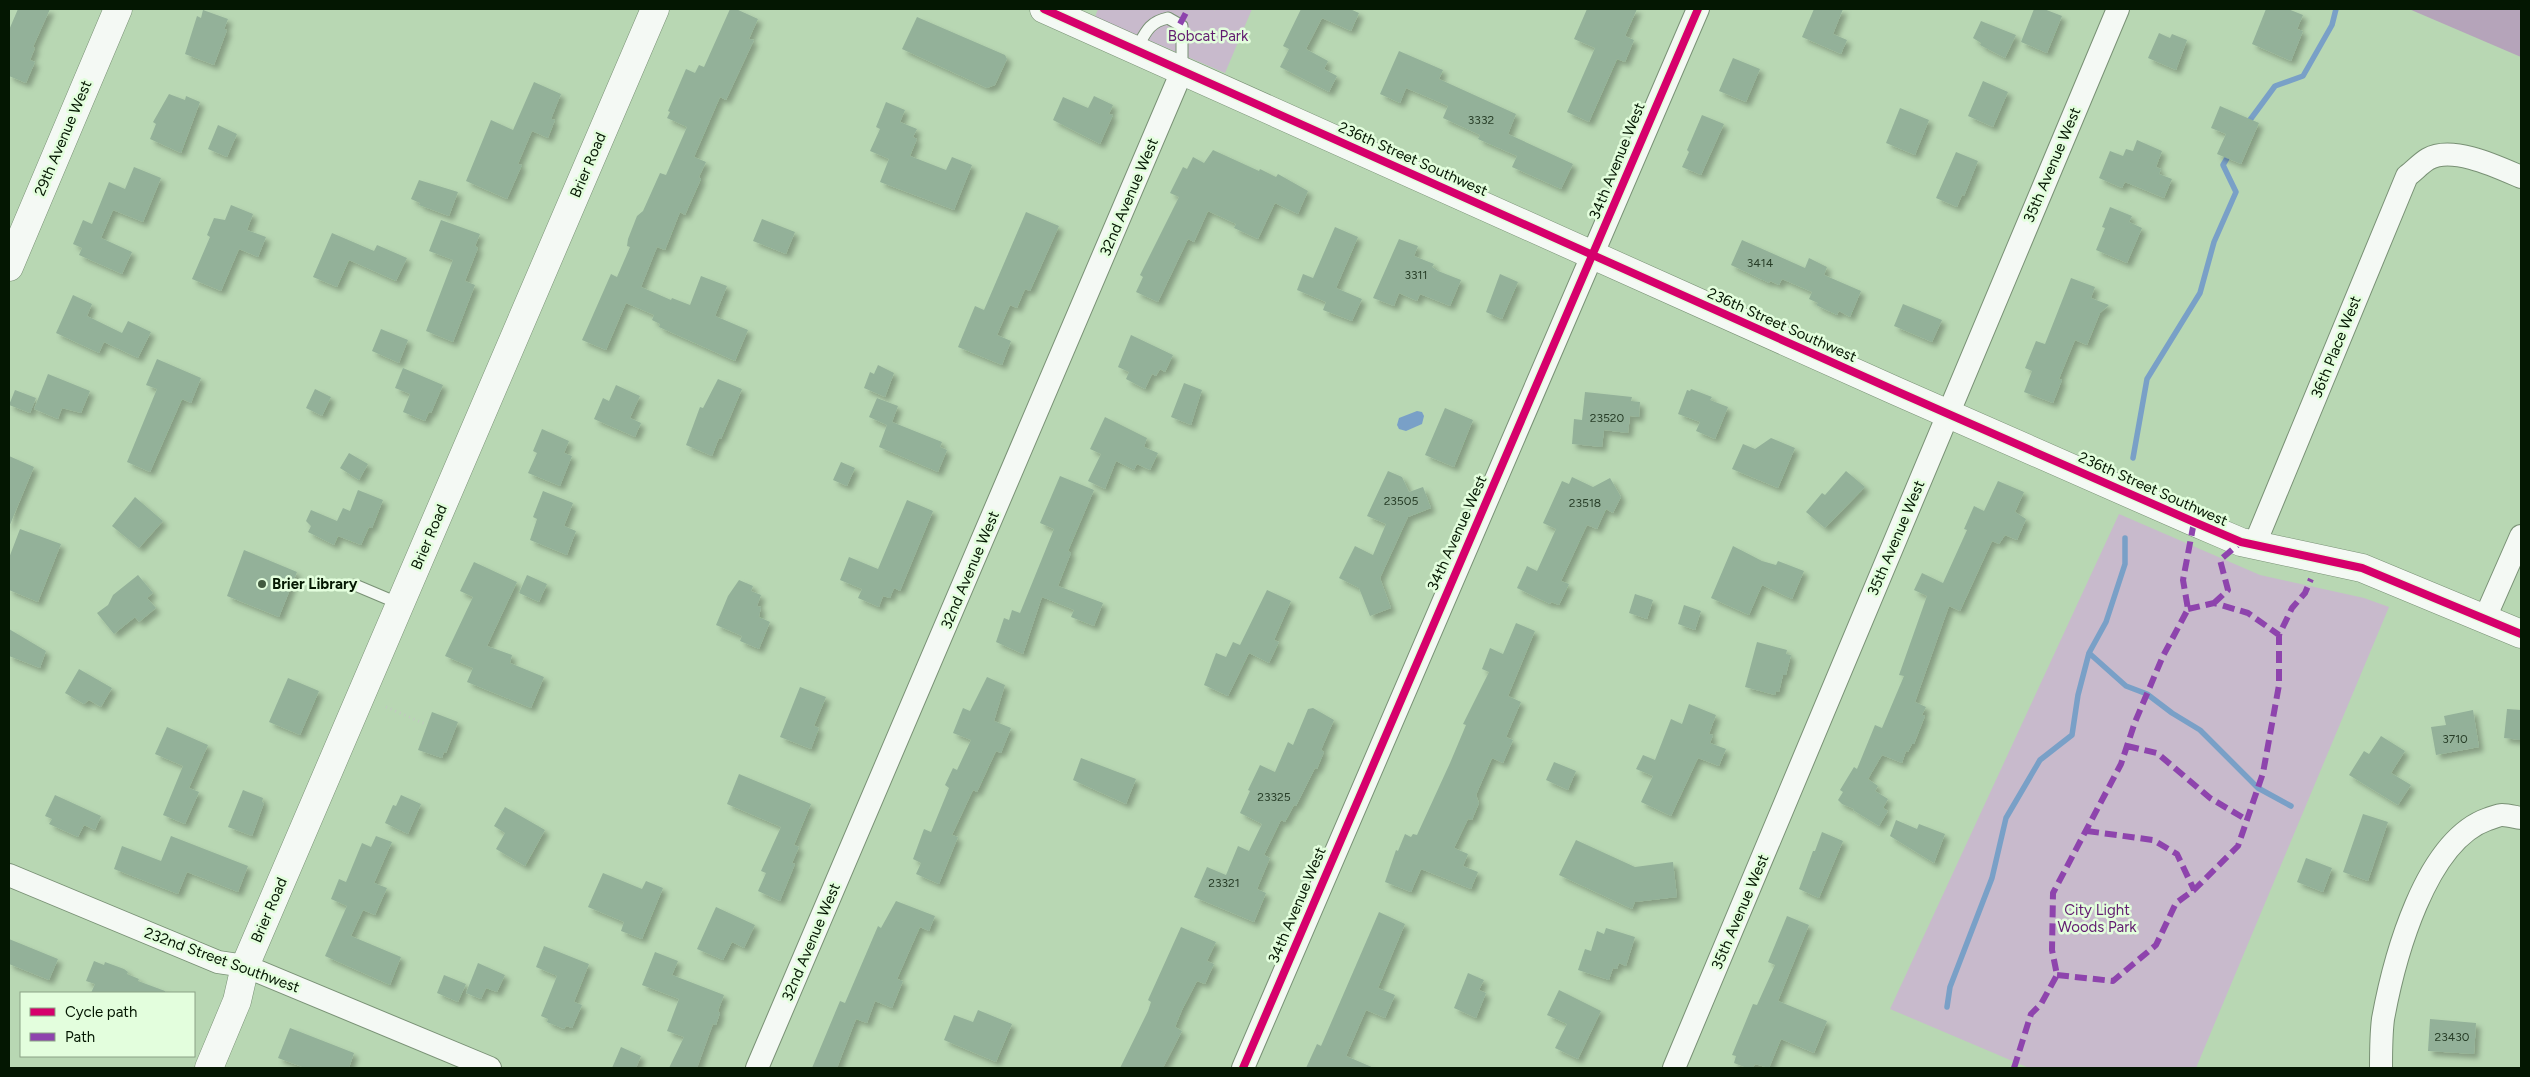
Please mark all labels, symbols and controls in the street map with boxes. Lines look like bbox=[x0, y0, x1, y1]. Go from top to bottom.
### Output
park label: Bobcat Park bbox=[1168, 27, 1249, 45]
street label: 29th Avenue West bbox=[31, 77, 96, 198]
street label: 34th Avenue West bbox=[1585, 100, 1649, 222]
street label: 35th Avenue West bbox=[2020, 104, 2085, 225]
house number: 3332 bbox=[1468, 113, 1494, 127]
street label: 236th Street Southwest bbox=[1336, 118, 1491, 200]
street label: Brier Road bbox=[566, 130, 610, 200]
street label: 32nd Avenue West bbox=[1096, 135, 1162, 259]
house number: 3414 bbox=[1747, 256, 1774, 270]
house number: 3311 bbox=[1405, 268, 1427, 282]
street label: 236th Street Southwest bbox=[1705, 284, 1860, 366]
street label: 36th Place West bbox=[2307, 293, 2365, 401]
house number: 23520 bbox=[1590, 411, 1625, 425]
street label: 236th Street Southwest bbox=[2076, 448, 2231, 530]
street label: 34th Avenue West bbox=[1424, 472, 1491, 593]
street label: 35th Avenue West bbox=[1864, 477, 1929, 598]
house number: 23505 bbox=[1384, 494, 1418, 508]
house number: 23518 bbox=[1569, 496, 1601, 510]
street label: Brier Road bbox=[407, 502, 451, 572]
street label: 32nd Avenue West bbox=[937, 508, 1003, 632]
place label: Brier Library bbox=[272, 575, 358, 593]
marker: Brier Library bbox=[256, 578, 268, 590]
house number: 3710 bbox=[2442, 732, 2468, 746]
house number: 23325 bbox=[1257, 790, 1291, 804]
street label: 34th Avenue West bbox=[1264, 844, 1330, 966]
street label: 35th Avenue West bbox=[1708, 851, 1773, 972]
street label: Brier Road bbox=[247, 875, 291, 945]
house number: 23321 bbox=[1208, 876, 1240, 890]
street label: 32nd Avenue West bbox=[778, 880, 844, 1004]
park label: City Light Woods Park bbox=[2057, 901, 2137, 936]
street label: 232nd Street Southwest bbox=[142, 923, 303, 997]
legend bbox=[20, 992, 195, 1057]
text: Cycle path bbox=[65, 1003, 137, 1021]
text: Path bbox=[65, 1028, 95, 1046]
house number: 23430 bbox=[2435, 1030, 2470, 1044]

